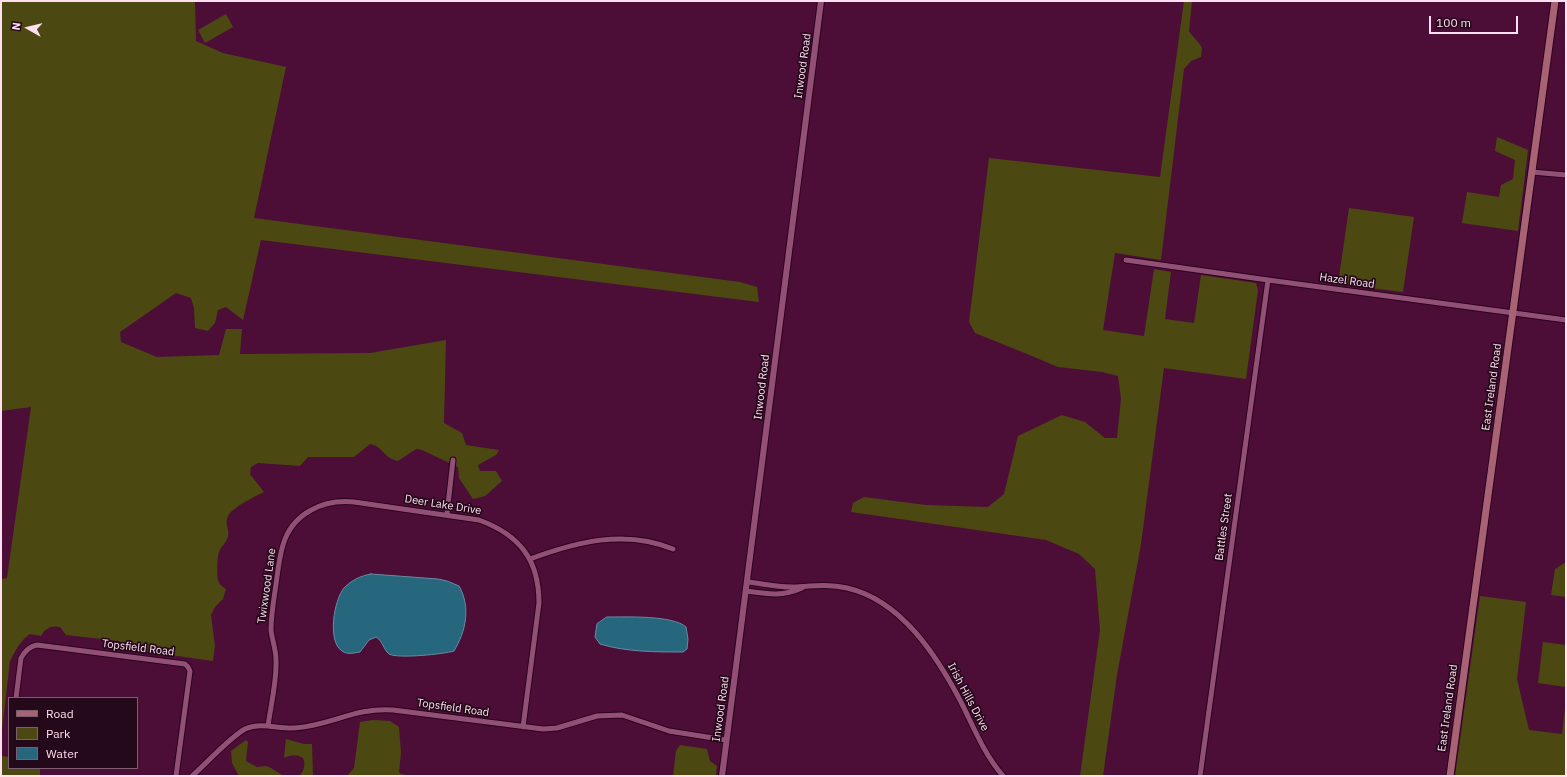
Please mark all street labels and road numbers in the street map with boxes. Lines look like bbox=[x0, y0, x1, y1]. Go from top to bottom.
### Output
street label: Inwood Road bbox=[792, 33, 814, 99]
street label: Hazel Road bbox=[1319, 271, 1375, 291]
street label: East Ireland Road bbox=[1479, 343, 1505, 431]
street label: Inwood Road bbox=[751, 354, 773, 420]
street label: Deer Lake Drive bbox=[404, 492, 482, 518]
street label: Battles Street bbox=[1213, 492, 1235, 562]
street label: Twixwood Lane bbox=[255, 547, 279, 625]
street label: Topsfield Road bbox=[101, 637, 175, 659]
street label: Irish Hills Drive bbox=[944, 661, 992, 733]
street label: East Ireland Road bbox=[1435, 664, 1461, 752]
street label: Inwood Road bbox=[710, 676, 732, 742]
street label: Topsfield Road bbox=[416, 696, 490, 720]

